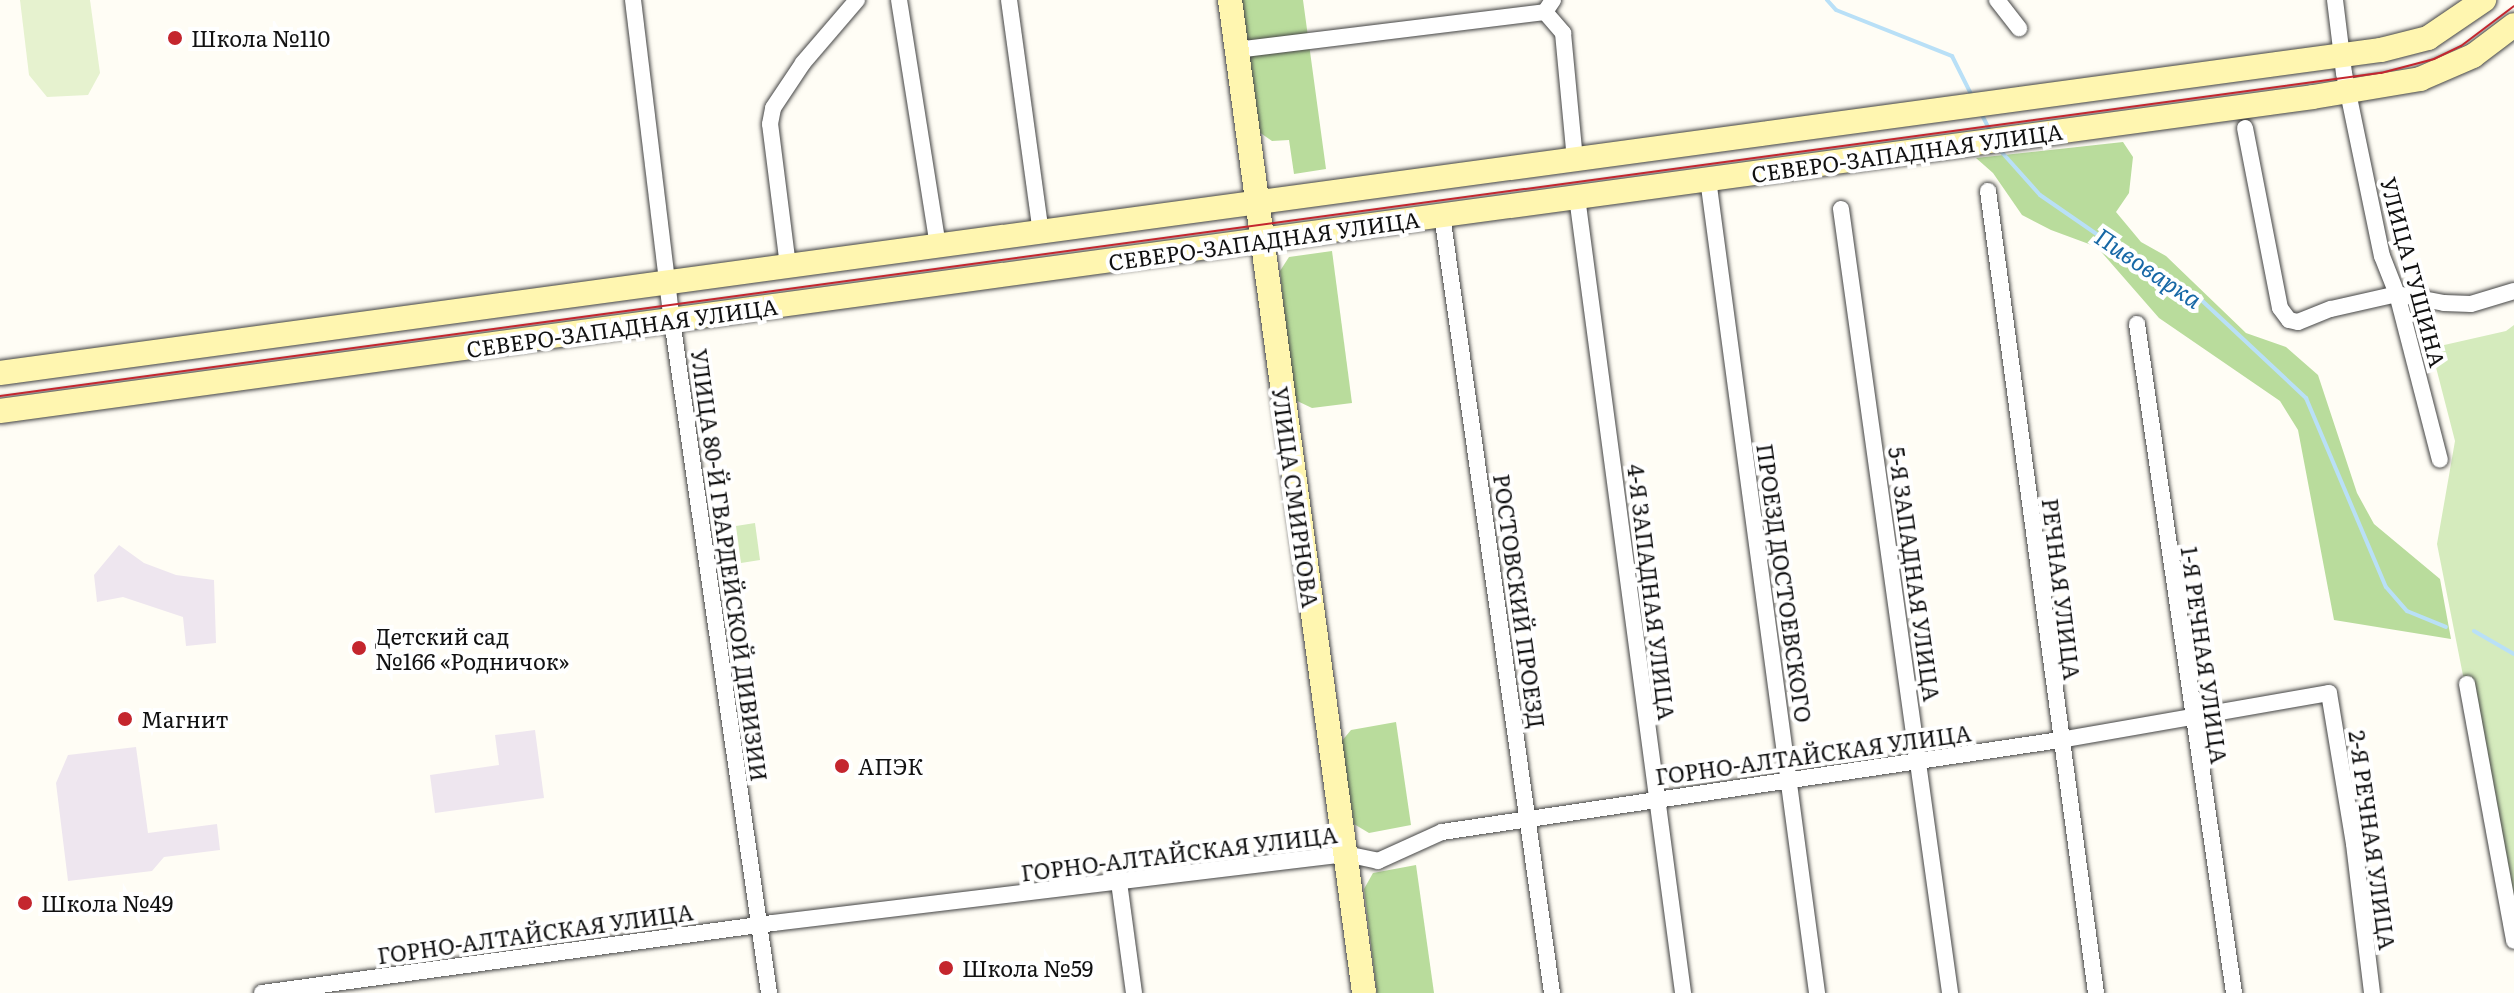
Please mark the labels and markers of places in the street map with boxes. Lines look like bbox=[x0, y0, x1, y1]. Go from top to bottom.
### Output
place label: Школа №110 bbox=[191, 25, 330, 51]
marker: Школа №110 bbox=[166, 29, 184, 47]
place label: Детский сад №166 «Родничок» bbox=[375, 622, 570, 674]
marker: Детский сад №166 «Родничок» bbox=[350, 639, 368, 657]
place label: Магнит bbox=[141, 706, 228, 732]
marker: Магнит bbox=[116, 710, 134, 728]
place label: АПЭК bbox=[858, 753, 923, 779]
marker: АПЭК bbox=[833, 757, 851, 775]
place label: Школа №49 bbox=[41, 890, 173, 916]
marker: Школа №49 bbox=[16, 894, 34, 912]
place label: Школа №59 bbox=[962, 955, 1093, 981]
marker: Школа №59 bbox=[937, 959, 955, 977]

